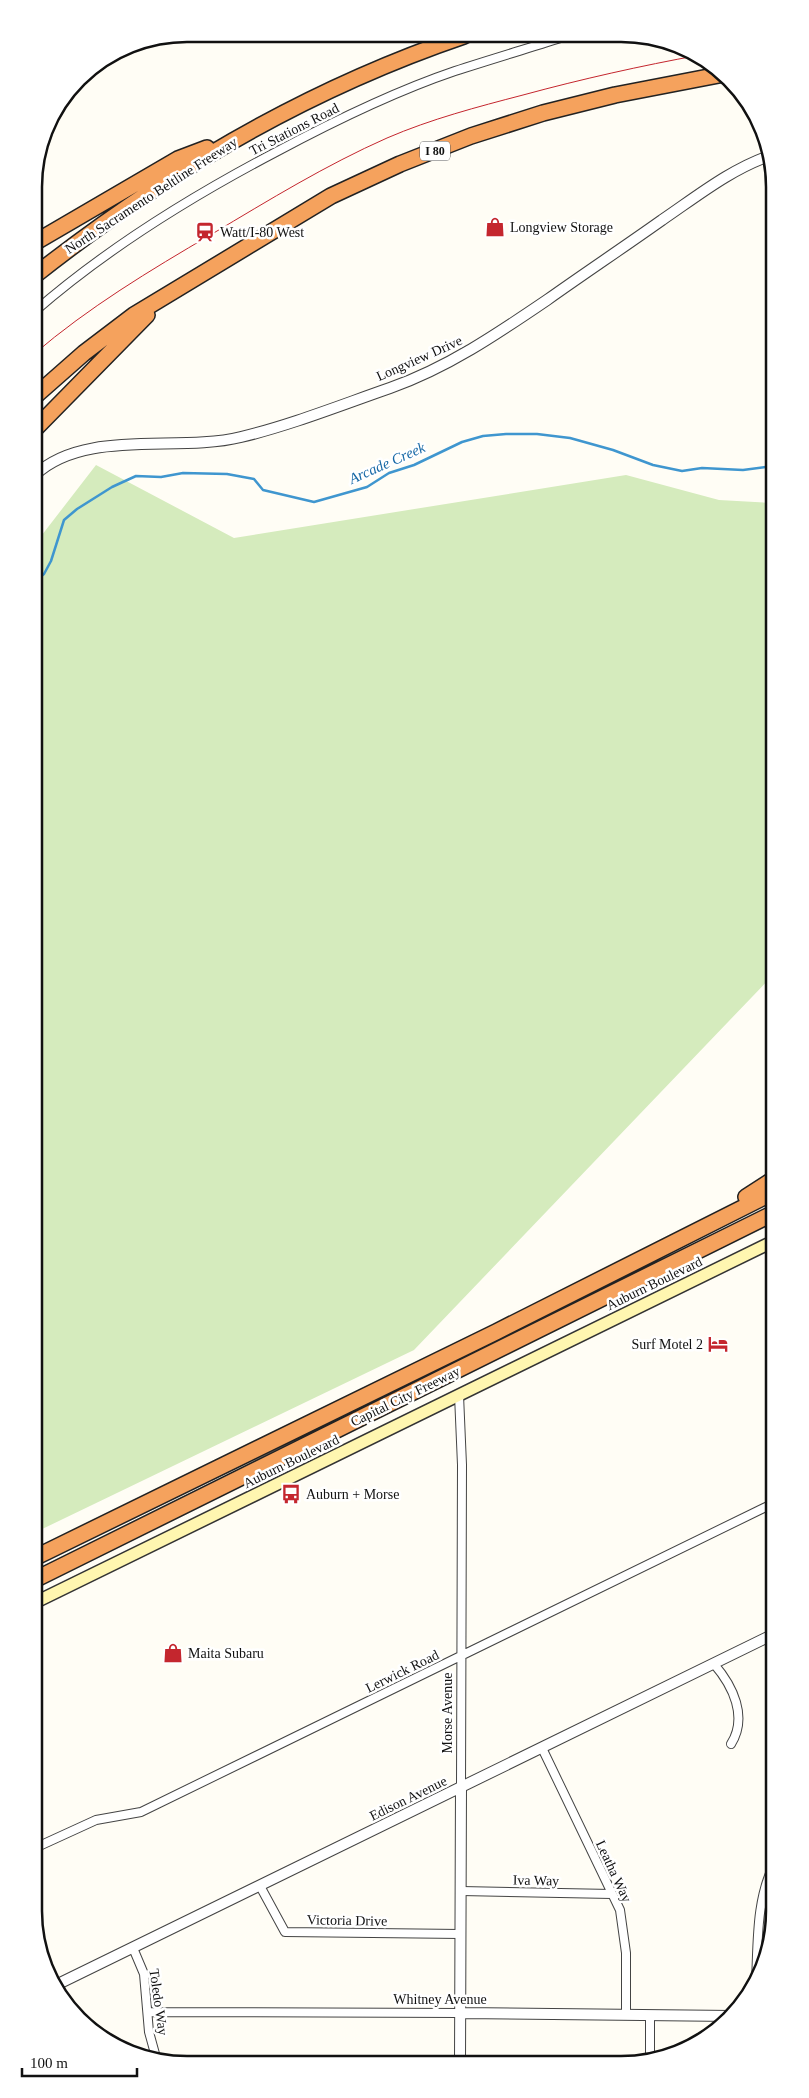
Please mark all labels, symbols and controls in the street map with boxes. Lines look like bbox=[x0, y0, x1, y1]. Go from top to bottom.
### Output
street label: Tri Stations Road bbox=[247, 100, 341, 158]
street label: North Sacramento Beltline Freeway bbox=[63, 134, 240, 257]
road number: I 80 bbox=[420, 142, 450, 160]
shop icon: Longview Storage bbox=[484, 216, 506, 238]
place label: Longview Storage bbox=[510, 220, 613, 235]
station icon: Watt/I-80 West bbox=[194, 221, 216, 243]
place label: Watt/I-80 West bbox=[220, 225, 304, 240]
street label: Longview Drive bbox=[374, 333, 464, 384]
water label: Arcade Creek bbox=[345, 439, 428, 487]
street label: Auburn Boulevard bbox=[604, 1254, 705, 1313]
hotel icon: Surf Motel 2 bbox=[707, 1333, 729, 1355]
place label: Surf Motel 2 bbox=[631, 1337, 703, 1352]
street label: Capital City Freeway bbox=[348, 1363, 462, 1429]
street label: Auburn Boulevard bbox=[241, 1432, 342, 1491]
bus stop icon: Auburn + Morse bbox=[280, 1483, 302, 1505]
place label: Auburn + Morse bbox=[306, 1487, 399, 1502]
shop icon: Maita Subaru bbox=[162, 1642, 184, 1664]
place label: Maita Subaru bbox=[188, 1646, 264, 1661]
street label: Lerwick Road bbox=[363, 1647, 441, 1696]
street label: Morse Avenue bbox=[440, 1673, 455, 1754]
street label: Edison Avenue bbox=[367, 1773, 449, 1824]
street label: Leatha Way bbox=[593, 1838, 634, 1905]
street label: Iva Way bbox=[513, 1873, 559, 1888]
street label: Victoria Drive bbox=[307, 1912, 387, 1929]
street label: Toledo Way bbox=[146, 1968, 171, 2036]
street label: Whitney Avenue bbox=[393, 1992, 487, 2007]
scale bar bbox=[22, 2046, 138, 2078]
text: 100 m bbox=[30, 2055, 68, 2071]

